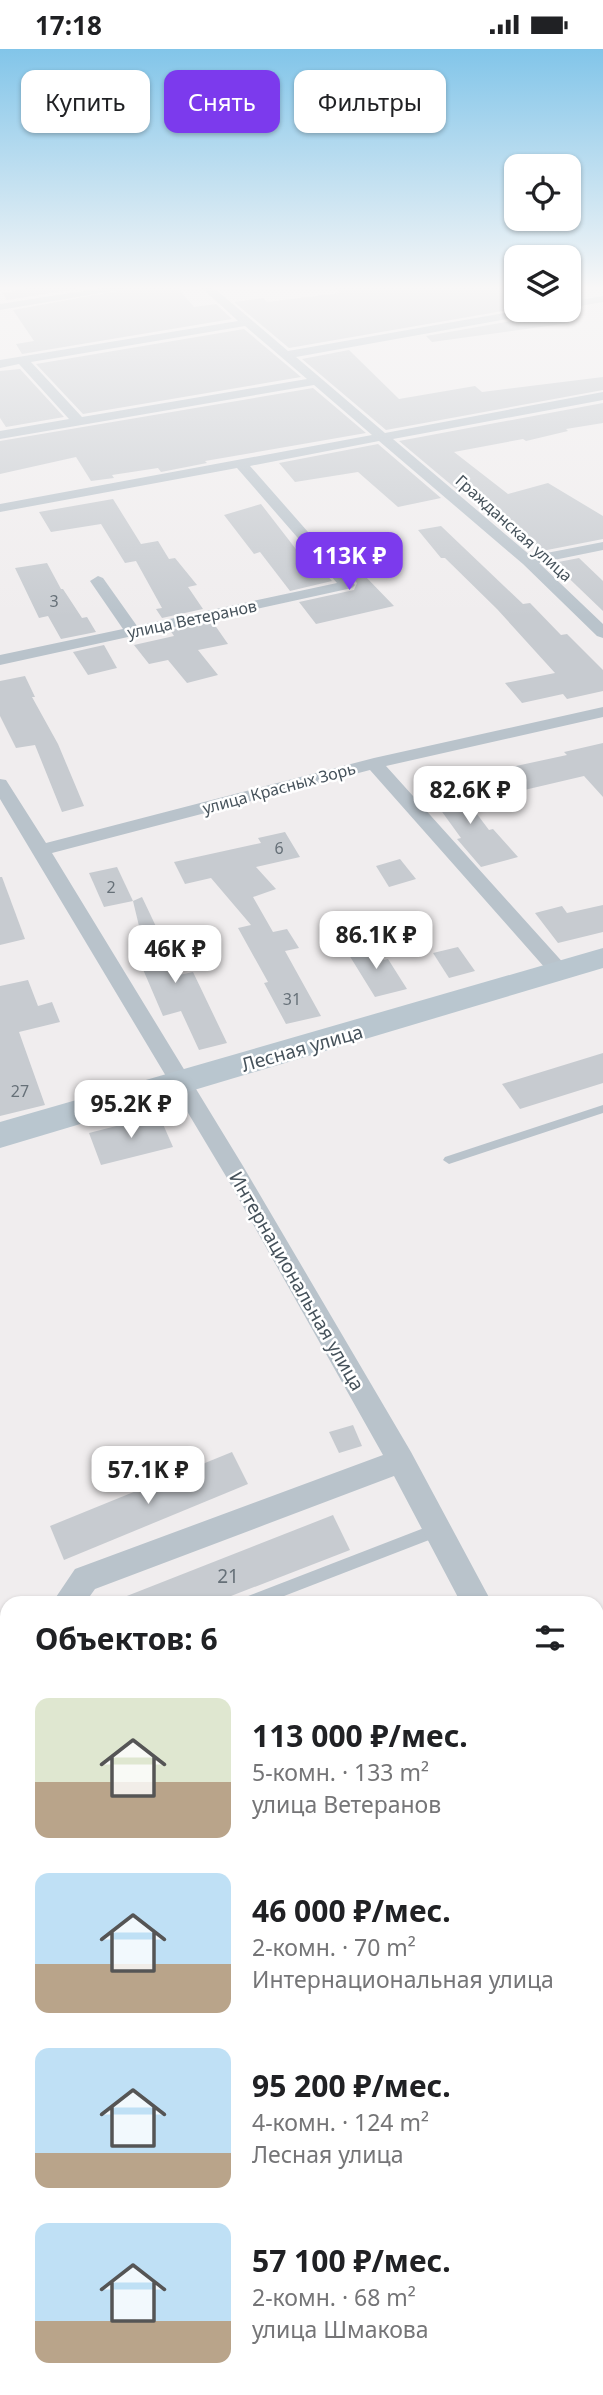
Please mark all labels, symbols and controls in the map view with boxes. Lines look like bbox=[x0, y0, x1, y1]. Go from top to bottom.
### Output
text: 17:18 bbox=[35, 7, 102, 43]
chip: Купить bbox=[21, 70, 150, 133]
chip: Снять bbox=[164, 70, 280, 133]
chip: Фильтры bbox=[294, 70, 446, 133]
map controls bbox=[504, 154, 581, 322]
button: locate bbox=[504, 154, 581, 231]
button: layers bbox=[504, 245, 581, 322]
street label: Гражданская улица bbox=[451, 470, 577, 586]
pin: 113K ₽ bbox=[292, 533, 406, 592]
text: 113K ₽ bbox=[312, 539, 386, 571]
house number: 3 bbox=[49, 590, 59, 612]
street label: улица Ветеранов bbox=[125, 595, 259, 643]
street label: улица Красных Зорь bbox=[200, 757, 358, 819]
pin: 82.6K ₽ bbox=[405, 767, 535, 826]
text: 82.6K ₽ bbox=[430, 773, 510, 805]
house number: 6 bbox=[274, 837, 284, 859]
house number: 2 bbox=[106, 876, 116, 898]
pin: 86.1K ₽ bbox=[311, 911, 441, 971]
text: 86.1K ₽ bbox=[336, 918, 416, 950]
pin: 46K ₽ bbox=[126, 925, 224, 985]
text: 46K ₽ bbox=[144, 932, 206, 964]
house number: 31 bbox=[283, 988, 301, 1010]
street label: Лесная улица bbox=[238, 1018, 366, 1078]
house number: 27 bbox=[11, 1080, 29, 1102]
pin: 95.2K ₽ bbox=[66, 1081, 196, 1140]
text: 95.2K ₽ bbox=[91, 1087, 171, 1119]
street label: Интернациональная улица bbox=[223, 1167, 371, 1395]
pin: 57.1K ₽ bbox=[83, 1447, 213, 1506]
text: 57.1K ₽ bbox=[108, 1453, 188, 1485]
house number: 21 bbox=[217, 1563, 239, 1589]
text: Объектов: 6 bbox=[35, 1618, 218, 1659]
icon: filters bbox=[531, 1619, 569, 1657]
text: 113 000 ₽/мес. bbox=[252, 1715, 468, 1756]
icon: home bbox=[91, 1726, 175, 1810]
text: 5-комн. · 133 m² bbox=[252, 1756, 429, 1788]
text: улица Ветеранов bbox=[252, 1788, 441, 1820]
text: 46 000 ₽/мес. bbox=[252, 1890, 451, 1931]
icon: home bbox=[91, 1901, 175, 1985]
text: 2-комн. · 70 m² bbox=[252, 1931, 416, 1963]
text: Интернациональная улица bbox=[252, 1963, 554, 1995]
text: 95 200 ₽/мес. bbox=[252, 2065, 451, 2106]
icon: home bbox=[91, 2076, 175, 2160]
text: 4-комн. · 124 m² bbox=[252, 2106, 429, 2138]
text: Лесная улица bbox=[252, 2138, 403, 2170]
text: 57 100 ₽/мес. bbox=[252, 2240, 451, 2281]
icon: home bbox=[91, 2251, 175, 2335]
text: 2-комн. · 68 m² bbox=[252, 2281, 416, 2313]
text: улица Шмакова bbox=[252, 2313, 429, 2345]

